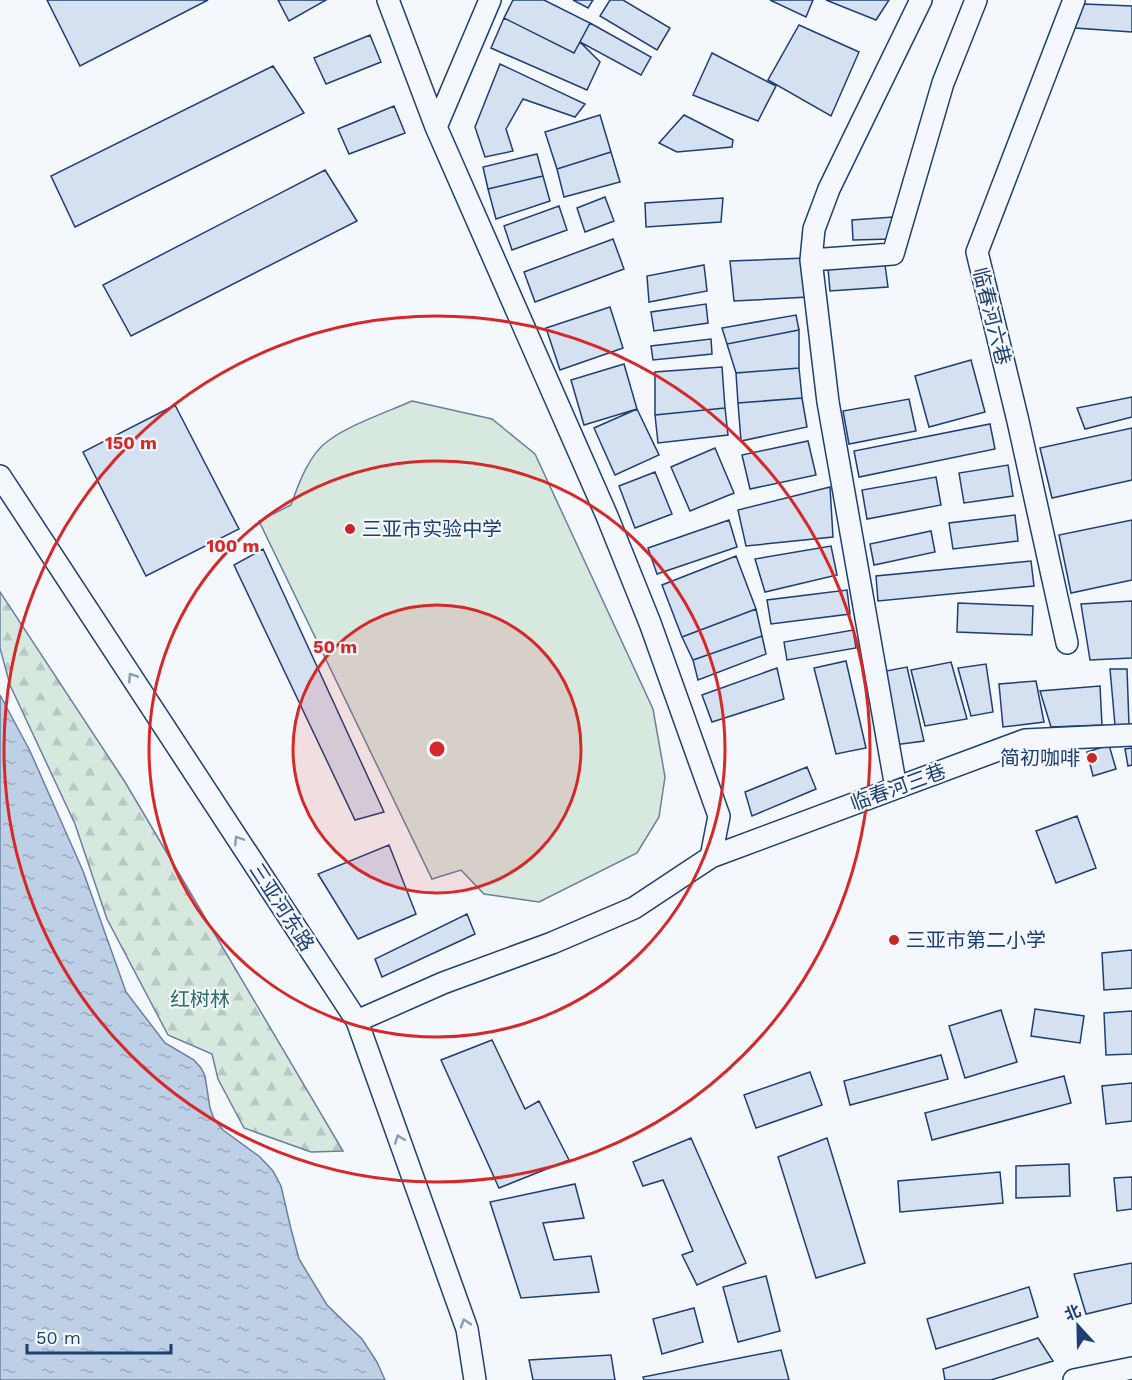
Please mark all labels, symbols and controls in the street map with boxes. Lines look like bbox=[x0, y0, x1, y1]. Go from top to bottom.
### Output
street label: 临春河六巷 bbox=[968, 265, 1016, 367]
text: 150 m bbox=[105, 432, 157, 453]
place label: 三亚市实验中学 bbox=[362, 517, 502, 541]
marker: 三亚市实验中学 bbox=[343, 522, 357, 536]
text: 100 m bbox=[206, 535, 260, 556]
text: 50 m bbox=[313, 636, 357, 657]
one-way arrow bbox=[128, 672, 139, 683]
centre of rings bbox=[427, 739, 447, 759]
place label: 简初咖啡 bbox=[1000, 746, 1080, 770]
marker: 简初咖啡 bbox=[1085, 751, 1099, 765]
street label: 临春河三巷 bbox=[847, 759, 949, 815]
one-way arrow bbox=[235, 835, 246, 846]
street label: 三亚河东路 bbox=[245, 859, 319, 955]
place label: 三亚市第二小学 bbox=[906, 928, 1046, 952]
marker: 三亚市第二小学 bbox=[887, 933, 901, 947]
park label: 红树林 bbox=[170, 987, 230, 1011]
one-way arrow bbox=[394, 1134, 407, 1145]
north arrow bbox=[1048, 1296, 1108, 1356]
text: 北 bbox=[1062, 1301, 1084, 1324]
scale bar bbox=[27, 1317, 171, 1355]
one-way arrow bbox=[459, 1318, 472, 1329]
text: 50 m bbox=[36, 1327, 81, 1348]

